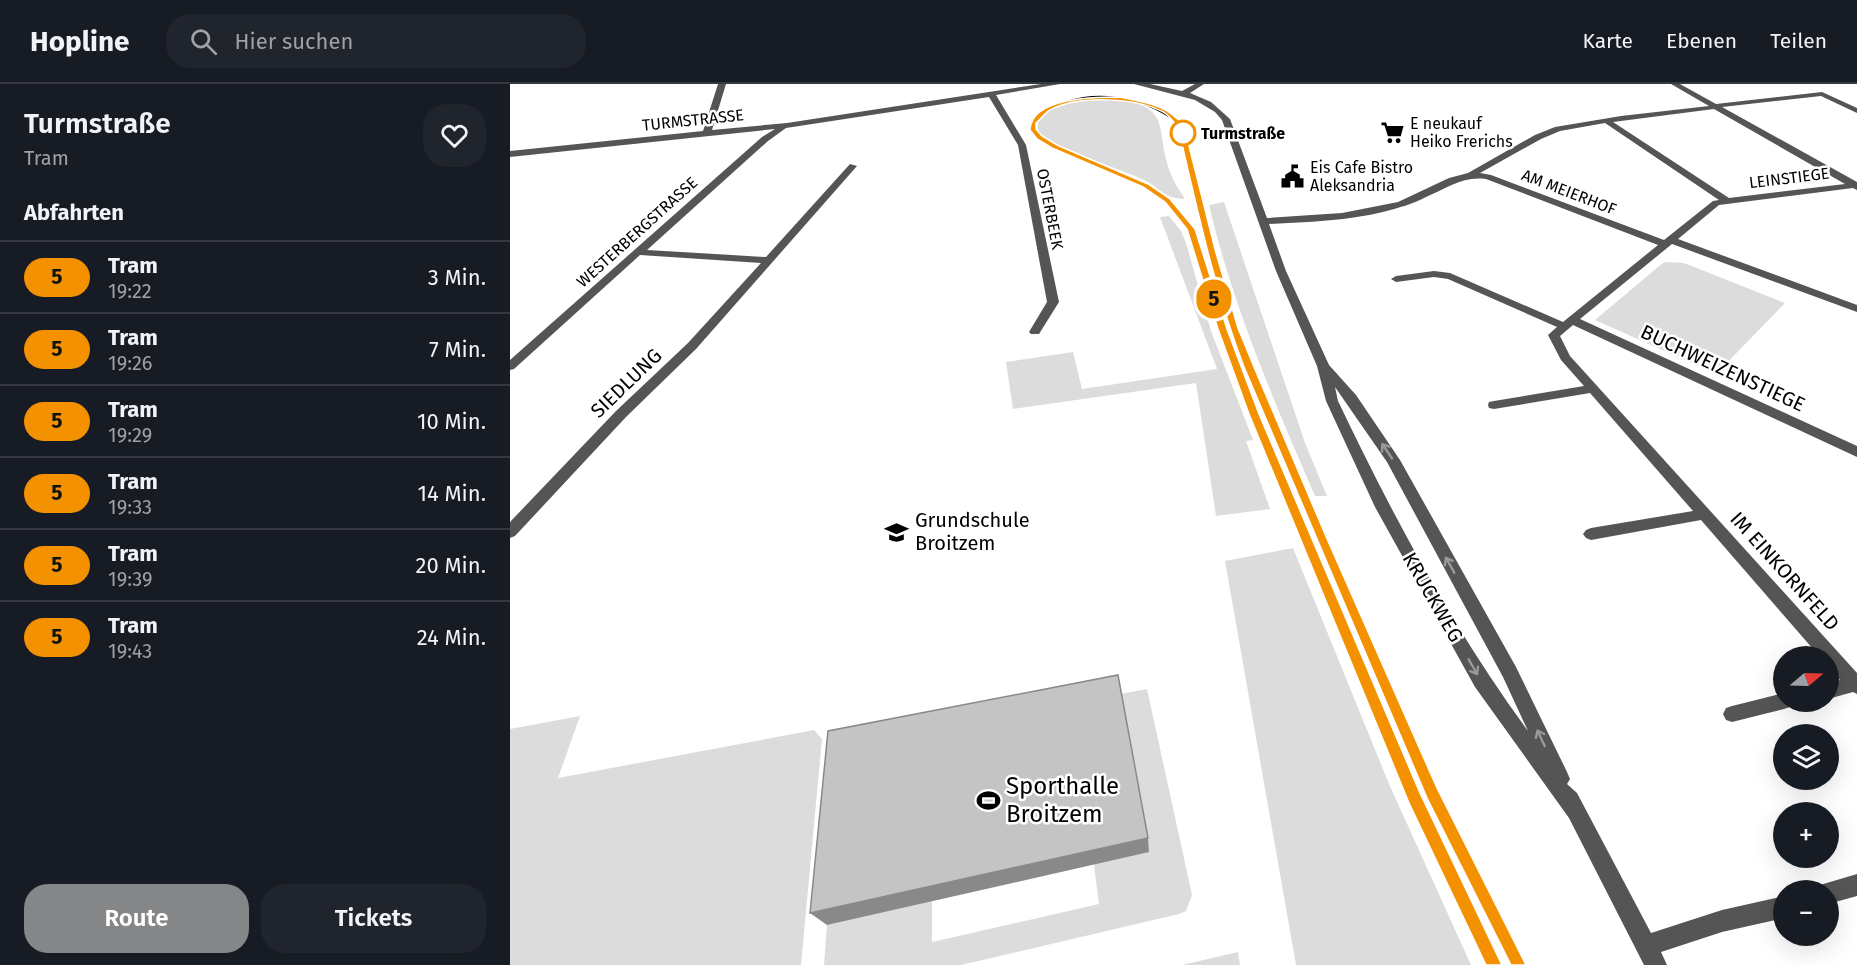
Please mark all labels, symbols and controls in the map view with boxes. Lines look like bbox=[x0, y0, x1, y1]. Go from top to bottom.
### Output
search box bbox=[166, 14, 586, 68]
text: Hopline bbox=[30, 25, 130, 58]
icon: search bbox=[187, 25, 220, 58]
text: Hier suchen bbox=[235, 28, 353, 55]
text: Karte bbox=[1582, 28, 1633, 54]
text: Ebenen bbox=[1666, 28, 1737, 54]
text: Teilen bbox=[1770, 28, 1827, 54]
button: heart bbox=[423, 104, 486, 167]
street label: TURMSTRASSE bbox=[641, 105, 745, 135]
text: Turmstraße bbox=[24, 107, 171, 140]
place label: E neukauf Heiko Frerichs bbox=[1410, 114, 1513, 151]
supermarket icon: E neukauf Heiko Frerichs bbox=[1379, 119, 1405, 145]
marker: Turmstraße bbox=[1170, 120, 1196, 146]
place label: Turmstraße bbox=[1201, 124, 1285, 143]
text: Tram bbox=[24, 146, 69, 170]
place label: Eis Cafe Bistro Aleksandria bbox=[1310, 158, 1413, 195]
public building icon: Eis Cafe Bistro Aleksandria bbox=[1279, 163, 1305, 189]
street label: LEINSTIEGE bbox=[1748, 164, 1830, 192]
street label: AM MEIERHOF bbox=[1519, 165, 1619, 219]
street label: OSTERBEEK bbox=[1033, 167, 1067, 252]
street label: WESTERBERGSTRASSE bbox=[573, 173, 701, 291]
text: Abfahrten bbox=[24, 199, 124, 226]
text: Tram bbox=[108, 252, 158, 279]
text: 5 bbox=[51, 264, 63, 290]
text: 3 Min. bbox=[428, 264, 486, 291]
text: 19:22 bbox=[108, 279, 152, 303]
line badge: 5 bbox=[1194, 280, 1234, 318]
text: 5 bbox=[1208, 286, 1220, 312]
street label: BUCHWEIZENSTIEGE bbox=[1637, 319, 1809, 417]
text: Tram bbox=[108, 324, 158, 351]
text: 5 bbox=[51, 336, 63, 362]
text: 7 Min. bbox=[429, 336, 486, 363]
street label: SIEDLUNG bbox=[586, 343, 666, 423]
text: 19:26 bbox=[108, 351, 153, 375]
text: Tram bbox=[108, 396, 158, 423]
text: 5 bbox=[51, 408, 63, 434]
text: 10 Min. bbox=[417, 408, 486, 435]
text: 19:29 bbox=[108, 423, 152, 447]
one-way arrow bbox=[1381, 443, 1393, 459]
text: Tram bbox=[108, 468, 158, 495]
text: 5 bbox=[51, 480, 63, 506]
text: 14 Min. bbox=[417, 480, 486, 507]
text: 19:33 bbox=[108, 495, 152, 519]
street label: IM EINKORNFELD bbox=[1725, 507, 1845, 635]
place label: Grundschule Broitzem bbox=[915, 508, 1030, 555]
school or university icon: Grundschule Broitzem bbox=[884, 519, 910, 545]
text: Tram bbox=[108, 540, 158, 567]
street label: KRUCKWEG bbox=[1398, 548, 1468, 646]
text: 5 bbox=[51, 552, 63, 578]
text: 20 Min. bbox=[416, 552, 486, 579]
one-way arrow bbox=[1444, 557, 1456, 574]
text: 19:39 bbox=[108, 567, 152, 591]
text: Tram bbox=[108, 612, 158, 639]
text: 5 bbox=[51, 624, 63, 650]
text: 24 Min. bbox=[417, 624, 486, 651]
text: 19:43 bbox=[108, 639, 152, 663]
north arrow bbox=[1773, 646, 1839, 712]
map controls bbox=[1773, 646, 1839, 946]
one-way arrow bbox=[1467, 658, 1479, 675]
button: layers bbox=[1773, 724, 1839, 790]
one-way arrow bbox=[1534, 729, 1546, 747]
place label: Sporthalle Broitzem bbox=[1006, 772, 1119, 828]
sports icon: Sporthalle Broitzem bbox=[975, 787, 1001, 813]
button: + bbox=[1773, 802, 1839, 868]
button: − bbox=[1773, 880, 1839, 946]
button: Route bbox=[24, 884, 249, 953]
button: Tickets bbox=[261, 884, 486, 953]

